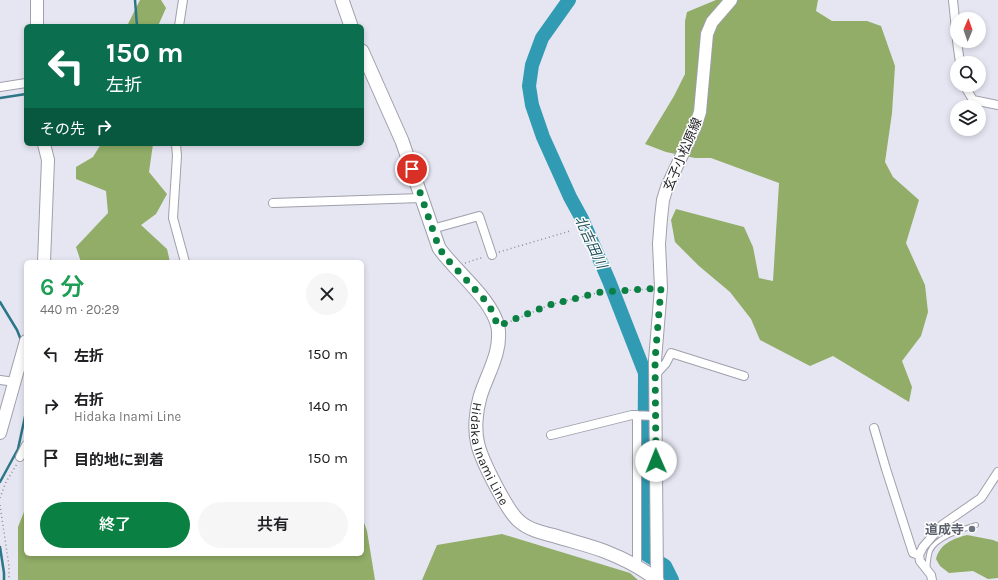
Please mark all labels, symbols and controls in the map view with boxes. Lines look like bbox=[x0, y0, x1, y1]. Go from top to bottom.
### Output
north arrow bbox=[950, 12, 986, 48]
map controls bbox=[950, 12, 986, 136]
text: 150 m bbox=[106, 36, 184, 69]
icon: left bbox=[40, 40, 92, 92]
button: search bbox=[950, 56, 986, 92]
text: 左折 bbox=[106, 74, 142, 96]
button: layers bbox=[950, 100, 986, 136]
street label: 玄子小松原線 bbox=[660, 115, 705, 193]
icon: right bbox=[93, 116, 115, 138]
text: その先 bbox=[40, 120, 85, 138]
pin bbox=[395, 152, 429, 186]
icon: arrive bbox=[401, 158, 423, 180]
water label: 北吉田川 bbox=[571, 213, 611, 273]
text: 6 分 bbox=[40, 273, 84, 301]
button: close bbox=[306, 273, 348, 315]
text: 440 m · 20:29 bbox=[40, 302, 119, 317]
icon: left bbox=[40, 343, 62, 365]
text: 150 m bbox=[308, 345, 348, 363]
text: 左折 bbox=[74, 347, 104, 365]
text: 右折 bbox=[74, 391, 104, 409]
icon: right bbox=[40, 395, 62, 417]
text: 140 m bbox=[308, 397, 348, 415]
street label: Hidaka Inami Line bbox=[468, 401, 512, 508]
text: Hidaka Inami Line bbox=[74, 409, 181, 424]
position arrow bbox=[635, 440, 677, 482]
icon: arrive bbox=[40, 447, 62, 469]
text: 150 m bbox=[308, 449, 348, 467]
text: 目的地に到着 bbox=[74, 451, 164, 469]
button: 終了 bbox=[40, 502, 190, 548]
button: 共有 bbox=[198, 502, 348, 548]
place label: 道成寺 bbox=[925, 522, 964, 537]
marker: 道成寺 bbox=[967, 524, 977, 534]

